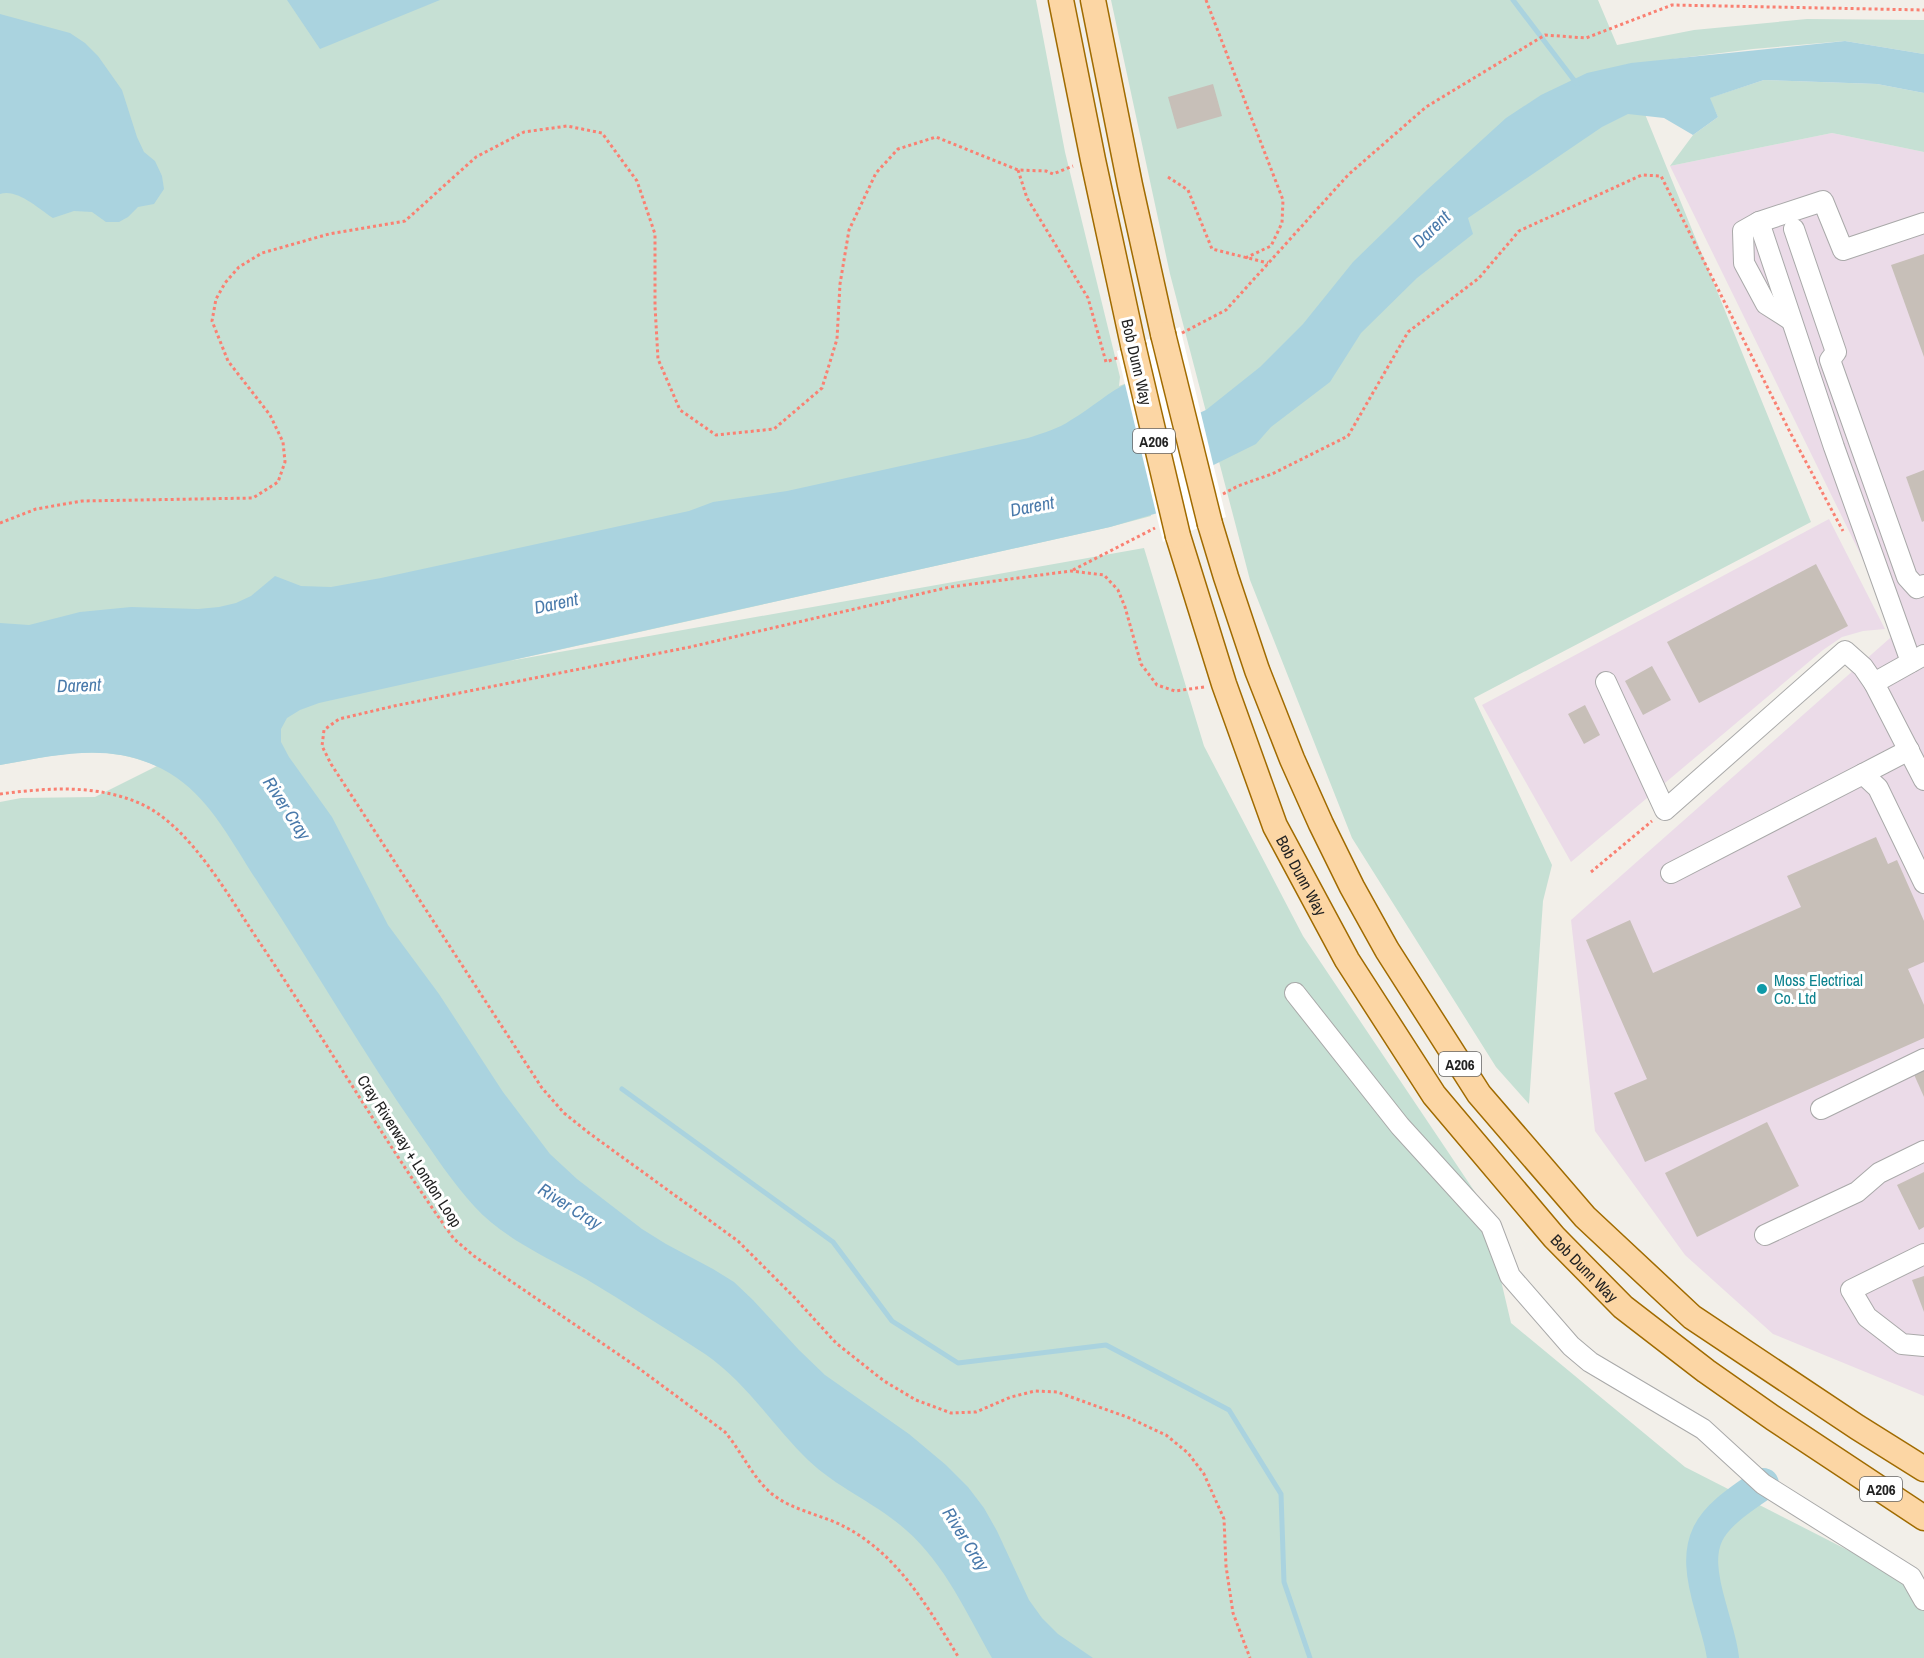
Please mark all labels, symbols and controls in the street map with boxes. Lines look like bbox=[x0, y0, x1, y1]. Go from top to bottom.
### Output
water label: Darent bbox=[1406, 204, 1456, 253]
street label: Bob Dunn Way bbox=[1116, 317, 1158, 408]
road number: A206 bbox=[1133, 429, 1175, 453]
water label: Darent bbox=[1008, 489, 1057, 522]
water label: Darent bbox=[532, 586, 581, 620]
water label: Darent bbox=[56, 672, 102, 698]
water label: River Cray bbox=[257, 772, 318, 846]
street label: Bob Dunn Way bbox=[1271, 832, 1332, 920]
place label: Moss Electrical Co. Ltd bbox=[1774, 969, 1863, 1009]
marker: Moss Electrical Co. Ltd bbox=[1755, 982, 1769, 996]
road number: A206 bbox=[1439, 1052, 1481, 1076]
street label: Cray Riverway + London Loop bbox=[352, 1071, 468, 1231]
water label: River Cray bbox=[533, 1177, 608, 1236]
street label: Bob Dunn Way bbox=[1546, 1229, 1623, 1307]
road number: A206 bbox=[1860, 1477, 1902, 1501]
water label: River Cray bbox=[937, 1502, 996, 1577]

